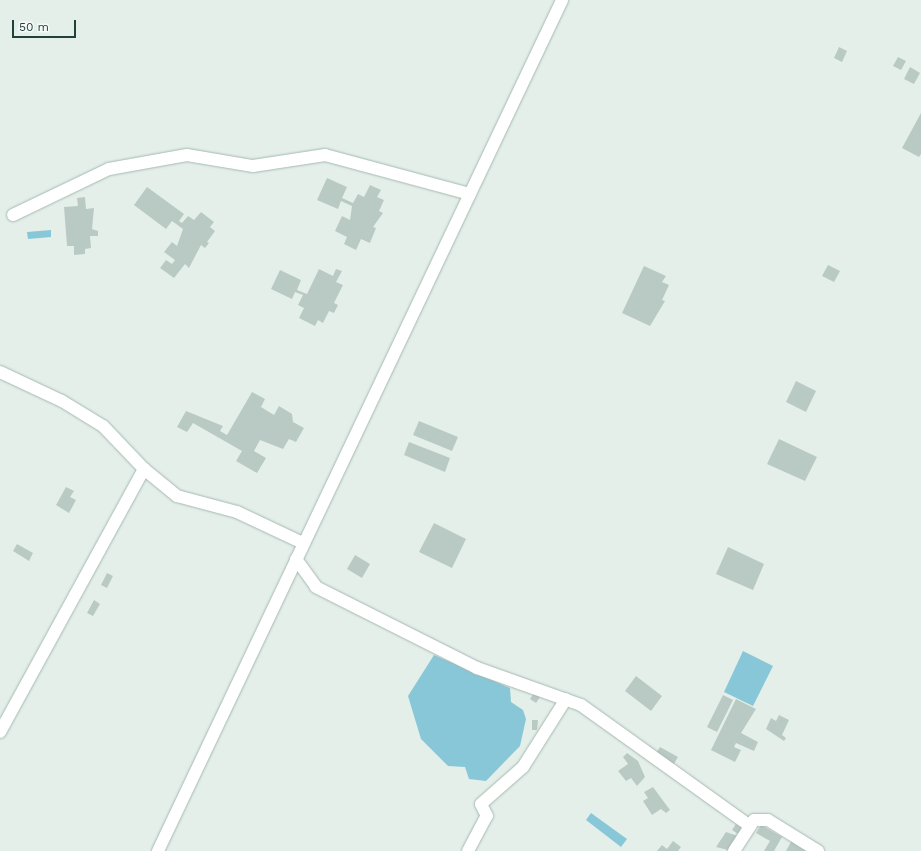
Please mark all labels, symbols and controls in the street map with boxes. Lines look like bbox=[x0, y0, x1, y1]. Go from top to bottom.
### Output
scale bar bbox=[14, 12, 78, 38]
text: 50 m bbox=[19, 20, 49, 34]

